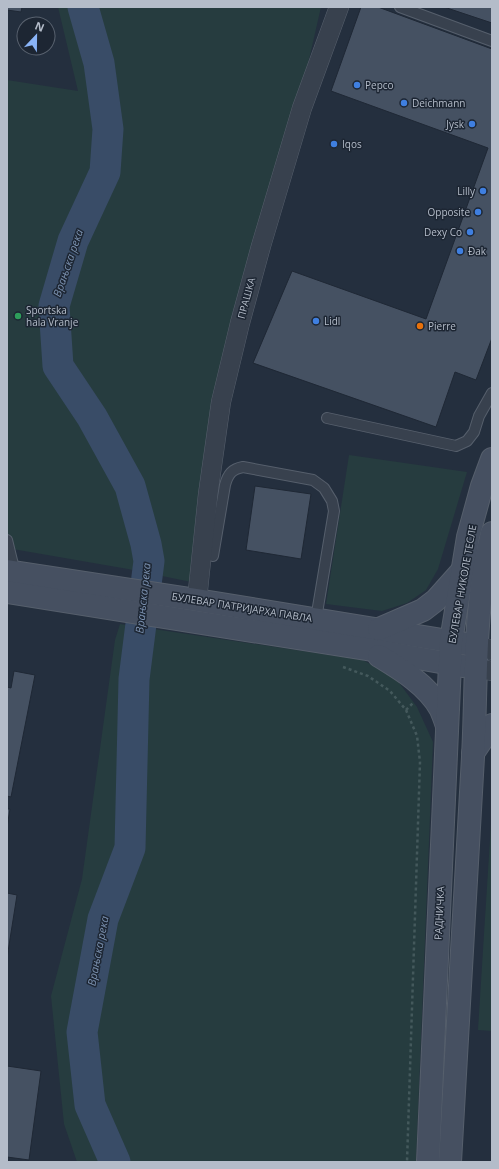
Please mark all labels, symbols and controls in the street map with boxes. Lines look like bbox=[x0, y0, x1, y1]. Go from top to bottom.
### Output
north arrow bbox=[16, 16, 56, 56]
text: N bbox=[33, 18, 47, 35]
place label: Pepco bbox=[365, 78, 394, 92]
marker: Pepco bbox=[352, 80, 362, 90]
place label: Deichmann bbox=[412, 96, 465, 110]
marker: Deichmann bbox=[399, 98, 409, 108]
place label: Jysk bbox=[445, 117, 465, 131]
marker: Jysk bbox=[467, 119, 477, 129]
place label: Iqos bbox=[342, 137, 362, 151]
marker: Iqos bbox=[329, 139, 339, 149]
place label: Lilly bbox=[457, 184, 476, 198]
marker: Lilly bbox=[478, 186, 488, 196]
place label: Opposite bbox=[428, 205, 470, 219]
marker: Opposite bbox=[473, 207, 483, 217]
place label: Dexy Co bbox=[424, 225, 462, 239]
water label: Врањска река bbox=[49, 227, 86, 299]
marker: Dexy Co bbox=[465, 227, 475, 237]
place label: Đak bbox=[468, 244, 487, 258]
marker: Đak bbox=[455, 246, 465, 256]
street label: ПРАШКА bbox=[234, 275, 258, 320]
place label: Sportska hala Vranje bbox=[26, 303, 79, 329]
marker: Sportska hala Vranje bbox=[13, 311, 23, 321]
place label: Lidl bbox=[324, 314, 340, 328]
marker: Lidl bbox=[311, 316, 321, 326]
place label: Pierre bbox=[428, 319, 456, 333]
marker: Pierre bbox=[415, 321, 425, 331]
street label: БУЛЕВАР НИКОЛЕ ТЕСЛЕ bbox=[445, 524, 479, 644]
water label: Врањска река bbox=[131, 562, 154, 634]
street label: БУЛЕВАР ПАТРИЈАРХА ПАВЛА bbox=[171, 589, 314, 625]
street label: РАДНИЧКА bbox=[431, 885, 447, 940]
water label: Врањска река bbox=[83, 915, 112, 987]

